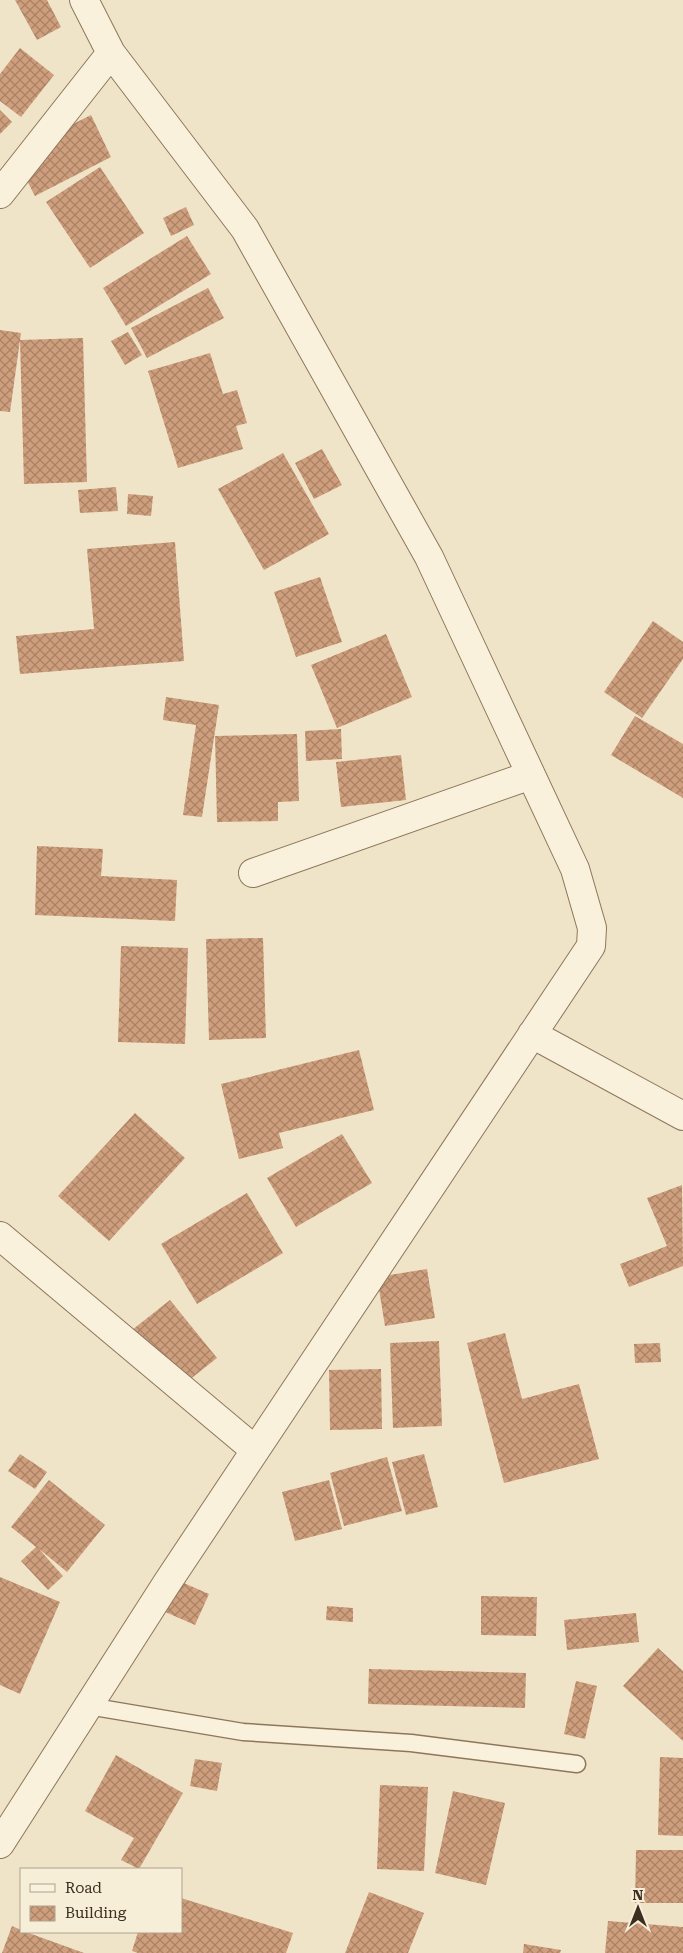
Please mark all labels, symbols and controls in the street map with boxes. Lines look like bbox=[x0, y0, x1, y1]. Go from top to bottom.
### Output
legend bbox=[20, 1868, 182, 1933]
text: Road bbox=[65, 1879, 102, 1897]
north arrow bbox=[613, 1883, 663, 1933]
text: N bbox=[633, 1887, 644, 1903]
text: Building bbox=[65, 1904, 127, 1922]

